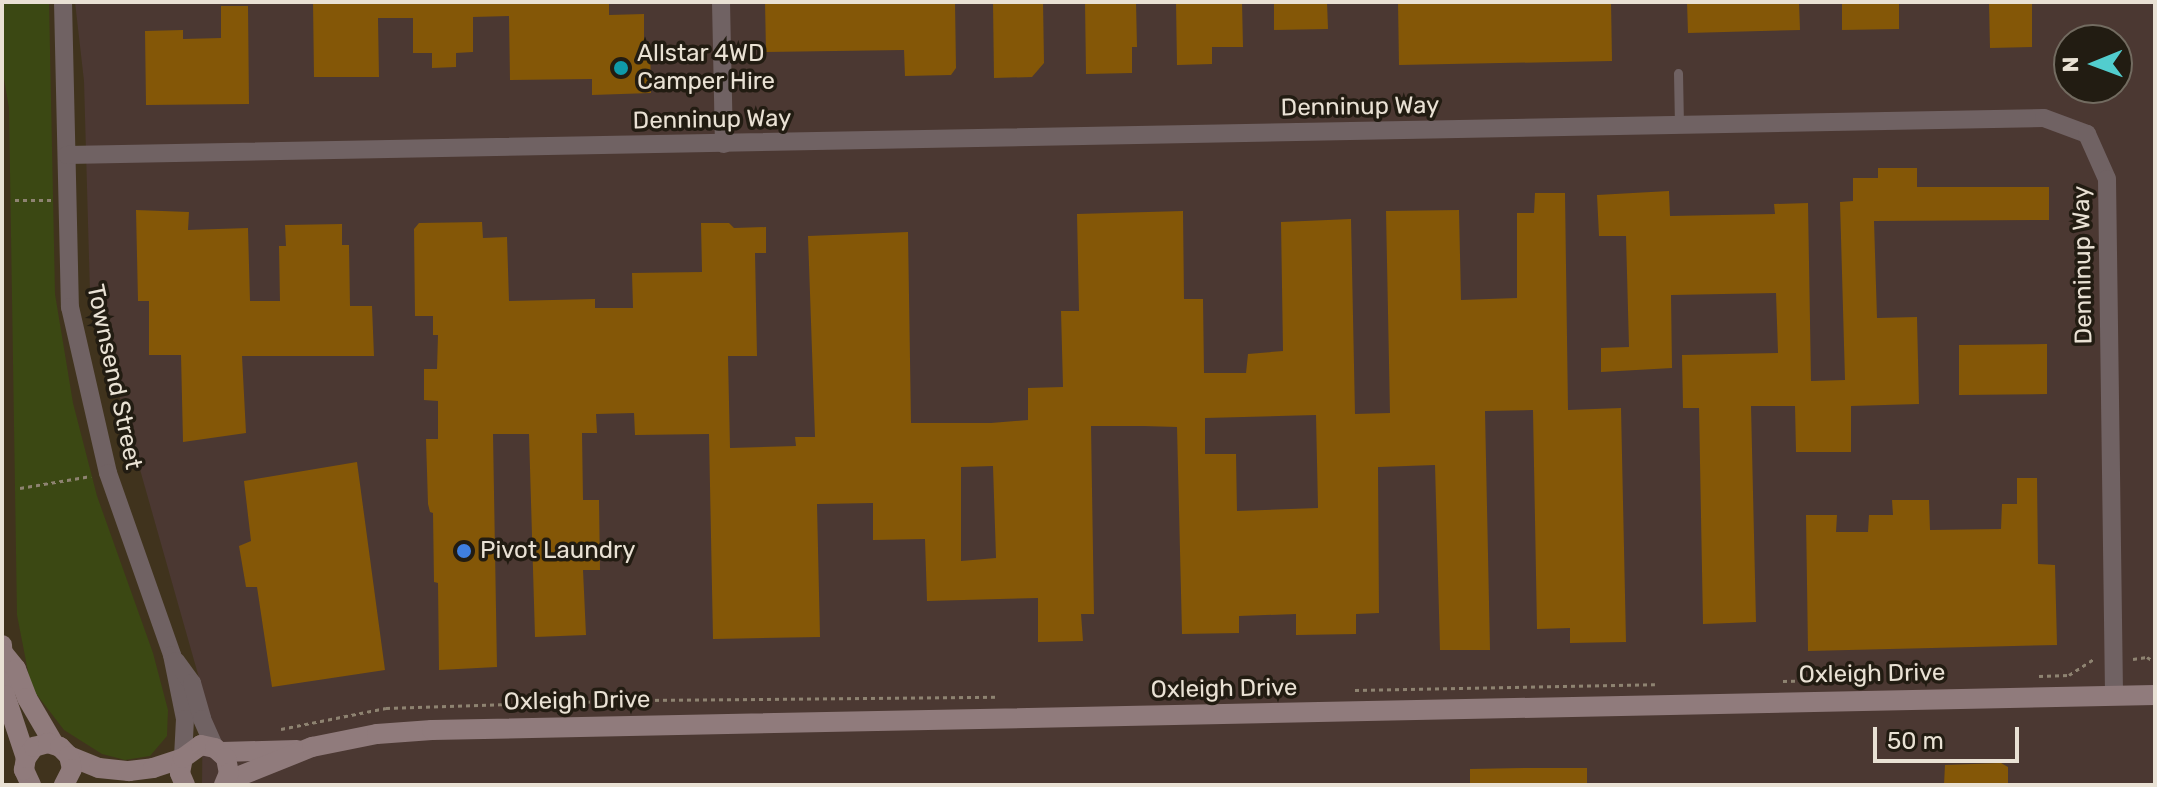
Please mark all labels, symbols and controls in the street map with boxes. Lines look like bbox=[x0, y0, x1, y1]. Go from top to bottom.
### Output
north arrow bbox=[2053, 24, 2133, 104]
place label: Allstar 4WD Camper Hire bbox=[637, 40, 776, 96]
text: N bbox=[2057, 56, 2084, 73]
marker: Allstar 4WD Camper Hire bbox=[612, 59, 630, 77]
street label: Denninup Way bbox=[1280, 91, 1440, 123]
street label: Denninup Way bbox=[632, 104, 792, 136]
street label: Denninup Way bbox=[2067, 185, 2099, 345]
street label: Townsend Street bbox=[80, 282, 148, 472]
place label: Pivot Laundry bbox=[480, 537, 635, 565]
marker: Pivot Laundry bbox=[455, 542, 473, 560]
street label: Oxleigh Drive bbox=[1798, 658, 1946, 690]
street label: Oxleigh Drive bbox=[1150, 673, 1298, 705]
street label: Oxleigh Drive bbox=[503, 685, 651, 717]
scale bar bbox=[1877, 711, 2023, 761]
text: 50 m bbox=[1887, 727, 1944, 755]

